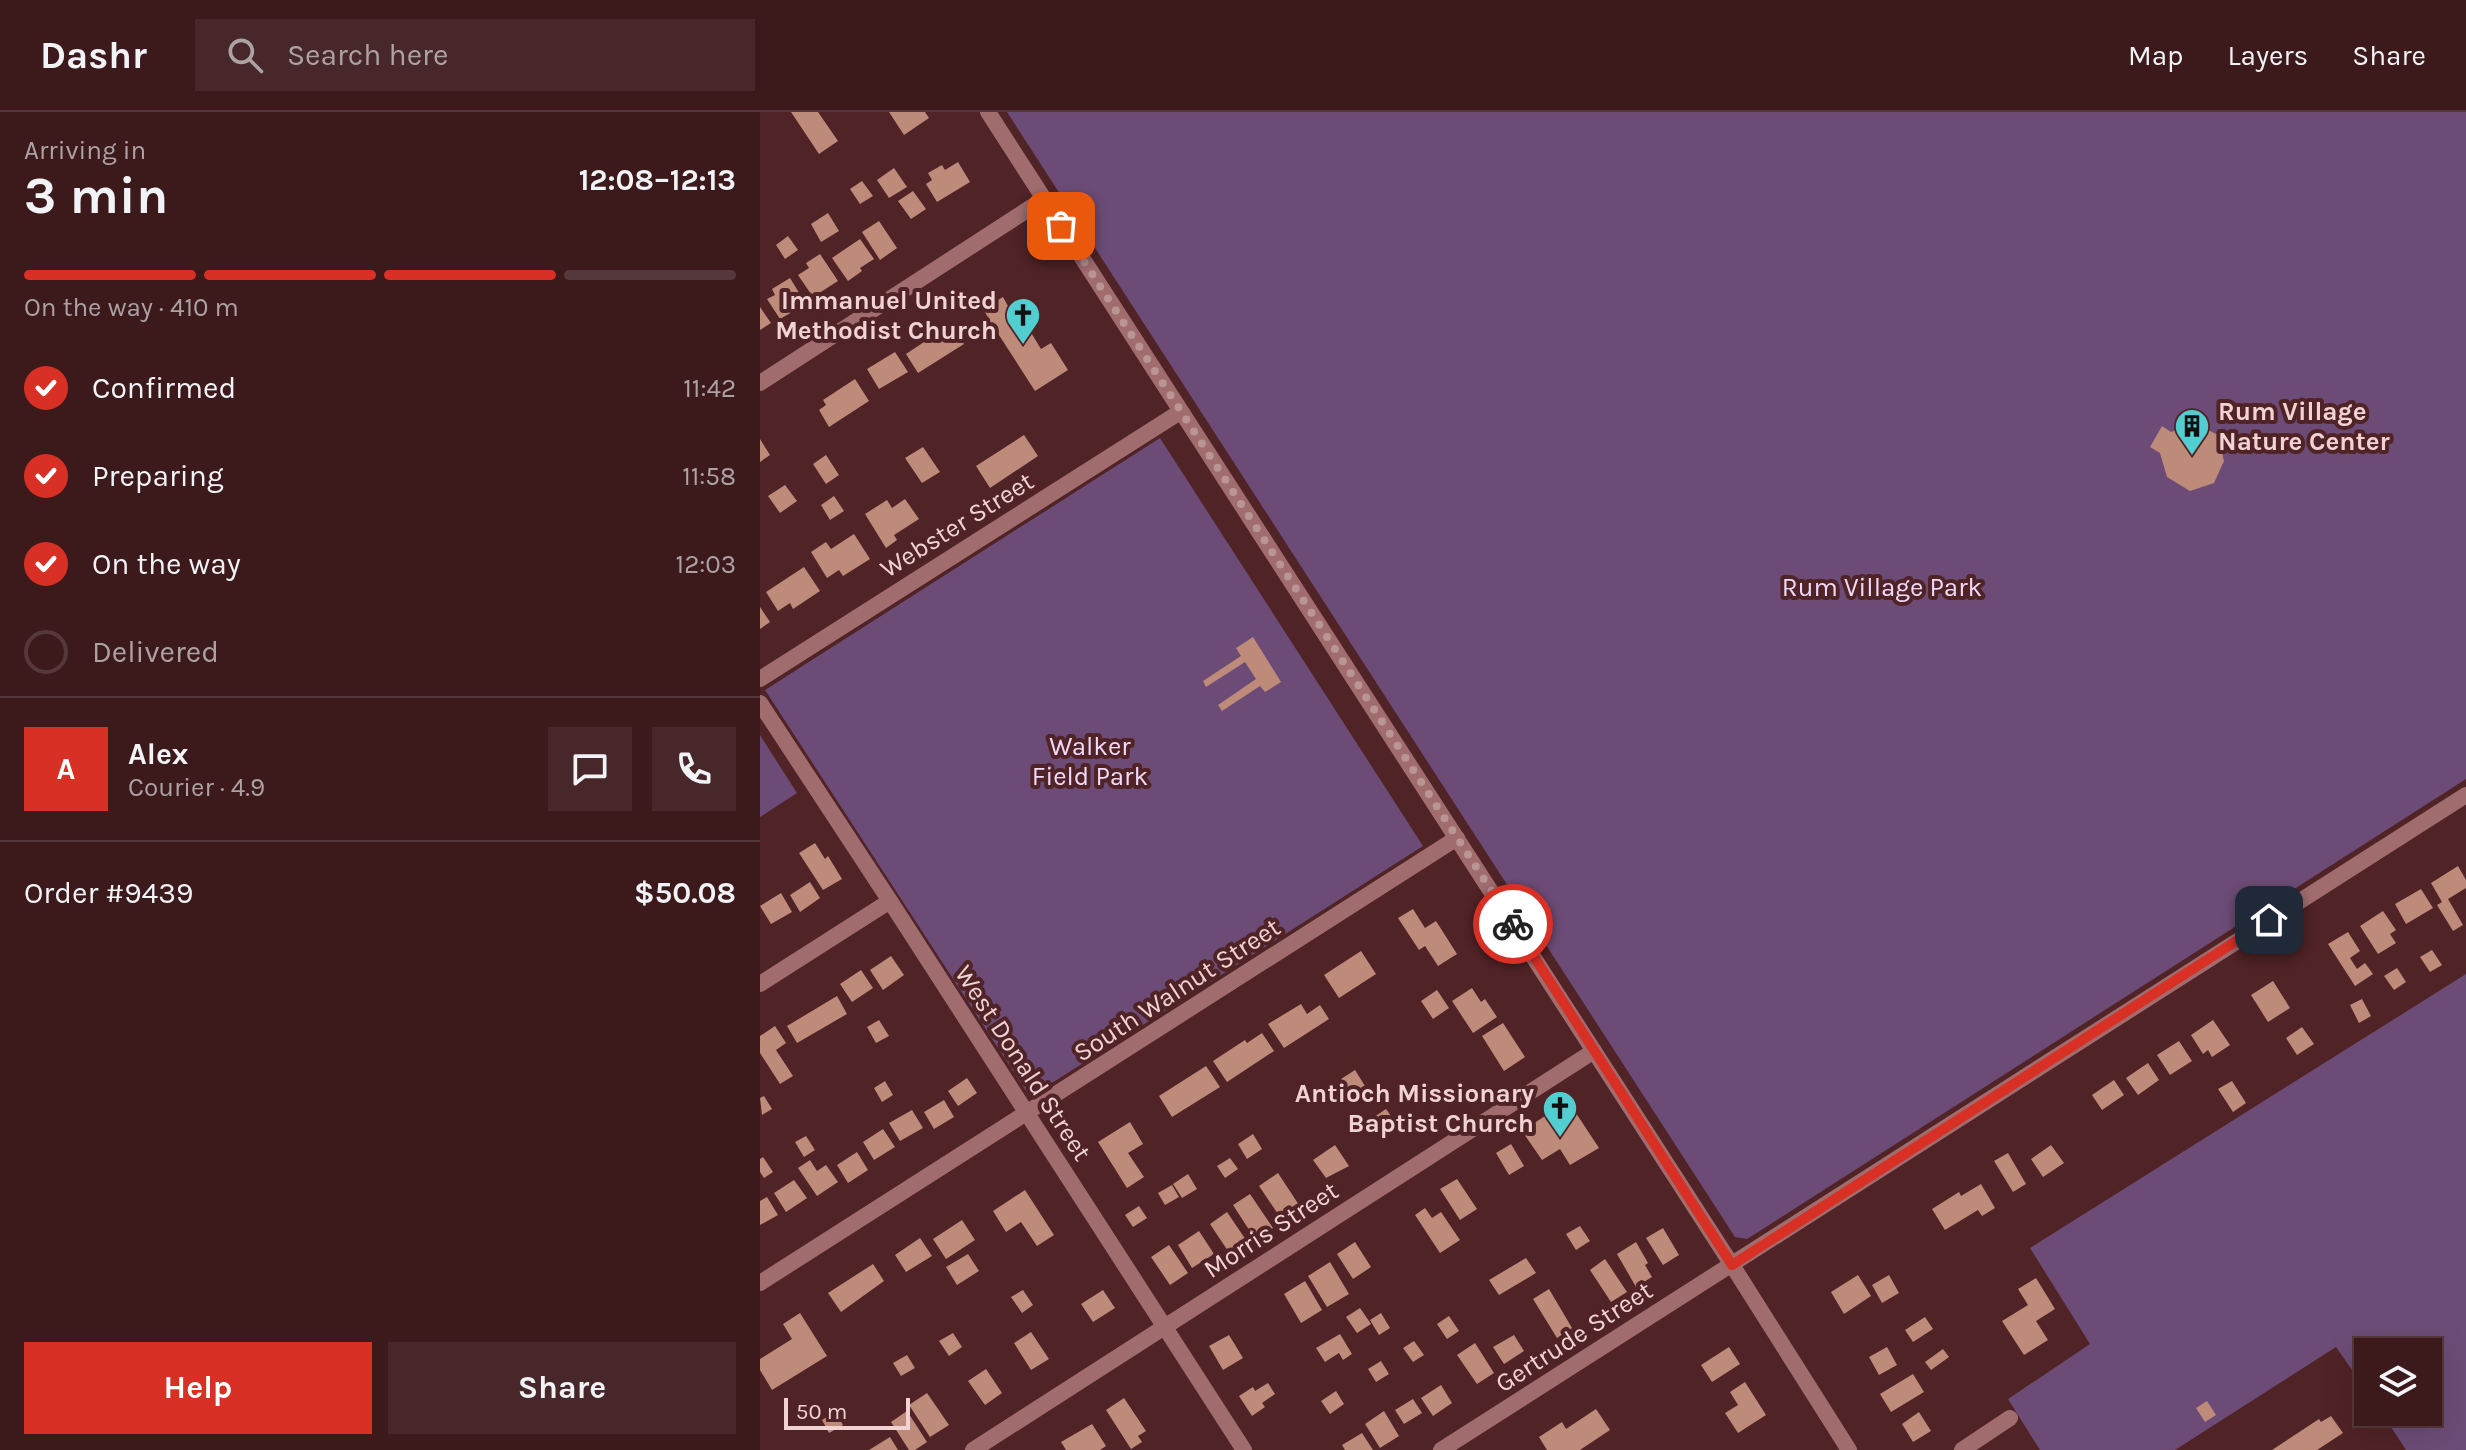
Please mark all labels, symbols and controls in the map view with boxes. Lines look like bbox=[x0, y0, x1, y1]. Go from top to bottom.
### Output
search box bbox=[195, 19, 755, 91]
text: Dashr bbox=[40, 33, 147, 78]
icon: search bbox=[223, 33, 267, 77]
text: Search here bbox=[287, 37, 448, 73]
text: Map bbox=[2128, 39, 2183, 72]
text: Layers bbox=[2227, 39, 2308, 72]
text: Share bbox=[2352, 39, 2426, 72]
text: Arriving in bbox=[24, 135, 146, 166]
text: 12:08–12:13 bbox=[579, 162, 736, 198]
text: 3 min bbox=[24, 165, 168, 226]
pin bbox=[1027, 192, 1095, 260]
icon: bag bbox=[1039, 204, 1083, 248]
place label: Immanuel United Methodist Church bbox=[775, 285, 997, 346]
text: On the way · 410 m bbox=[24, 292, 239, 323]
church icon: Immanuel United Methodist Church bbox=[1004, 296, 1042, 346]
icon: check bbox=[24, 366, 68, 410]
text: Confirmed bbox=[92, 370, 236, 406]
text: 11:42 bbox=[683, 373, 736, 404]
place label: Rum Village Nature Center bbox=[2218, 396, 2390, 457]
building icon: Rum Village Nature Center bbox=[2173, 407, 2211, 457]
icon: check bbox=[24, 454, 68, 498]
text: Preparing bbox=[92, 458, 224, 494]
text: 11:58 bbox=[682, 461, 736, 492]
street label: Webster Street bbox=[875, 465, 1040, 584]
icon: check bbox=[24, 542, 68, 586]
text: On the way bbox=[92, 546, 241, 582]
text: 12:03 bbox=[676, 549, 736, 580]
park label: Rum Village Park bbox=[1782, 572, 1982, 603]
text: Delivered bbox=[92, 634, 219, 670]
button: chat bbox=[548, 727, 632, 811]
button: phone bbox=[652, 727, 736, 811]
park label: Walker Field Park bbox=[1032, 731, 1148, 792]
text: Alex bbox=[128, 736, 188, 772]
text: A bbox=[57, 751, 75, 787]
text: Courier · 4.9 bbox=[128, 772, 265, 803]
text: Order #9439 bbox=[24, 875, 193, 911]
text: $50.08 bbox=[634, 875, 736, 911]
courier bbox=[1473, 884, 1553, 964]
pin bbox=[2235, 886, 2303, 954]
icon: home bbox=[2247, 898, 2291, 942]
icon: bike bbox=[1491, 902, 1535, 946]
street label: South Walnut Street bbox=[1068, 912, 1286, 1068]
street label: West Donald Street bbox=[948, 959, 1098, 1167]
place label: Antioch Missionary Baptist Church bbox=[1295, 1078, 1534, 1139]
church icon: Antioch Missionary Baptist Church bbox=[1541, 1089, 1579, 1139]
street label: Morris Street bbox=[1198, 1175, 1344, 1285]
street label: Gertrude Street bbox=[1490, 1275, 1658, 1399]
map controls bbox=[2354, 1338, 2442, 1426]
button: layers bbox=[2354, 1338, 2442, 1426]
button: Help bbox=[24, 1342, 372, 1434]
button: Share bbox=[388, 1342, 736, 1434]
scale bar bbox=[784, 1394, 910, 1430]
text: 50 m bbox=[796, 1399, 847, 1425]

